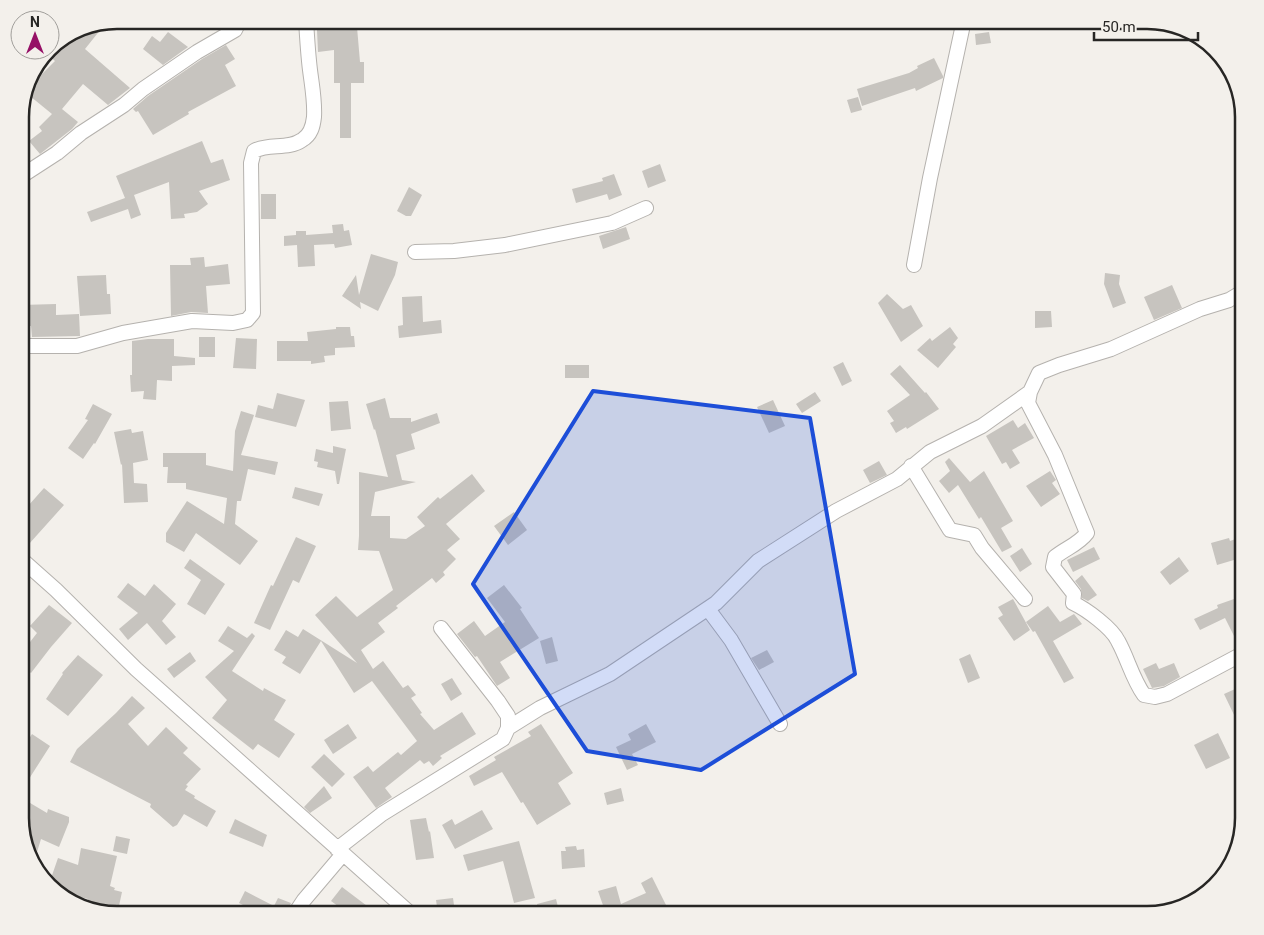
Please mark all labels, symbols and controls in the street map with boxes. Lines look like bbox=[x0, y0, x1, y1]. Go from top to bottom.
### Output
north arrow bbox=[10, 10, 60, 60]
scale bar bbox=[1094, 10, 1198, 42]
text: N bbox=[30, 14, 40, 30]
text: 50 m bbox=[1102, 18, 1136, 36]

